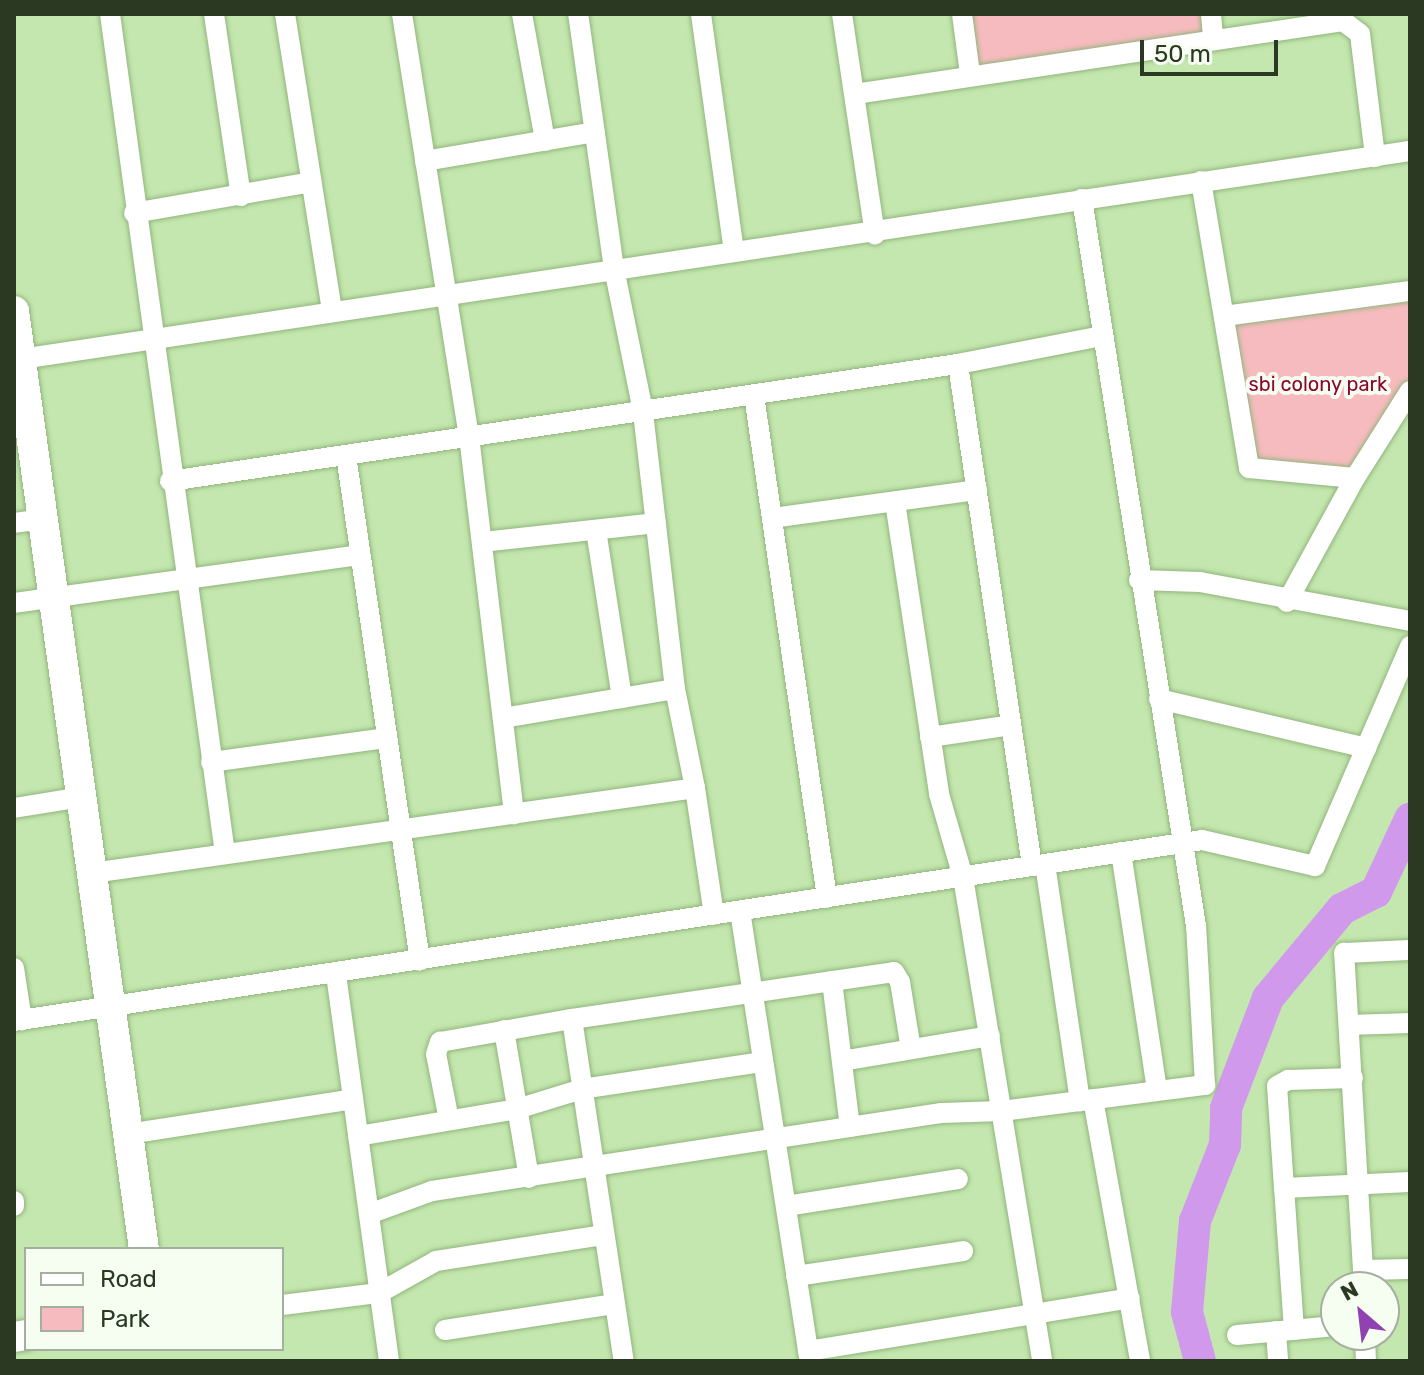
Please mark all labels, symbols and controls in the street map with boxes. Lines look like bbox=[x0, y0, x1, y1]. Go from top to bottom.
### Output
scale bar bbox=[1144, 24, 1282, 74]
text: 50 m bbox=[1154, 40, 1211, 68]
park label: sbi colony park bbox=[1248, 372, 1388, 396]
legend bbox=[24, 1247, 284, 1351]
text: Road bbox=[100, 1265, 157, 1293]
north arrow bbox=[1320, 1271, 1400, 1351]
text: N bbox=[1336, 1276, 1363, 1307]
text: Park bbox=[100, 1305, 150, 1333]

